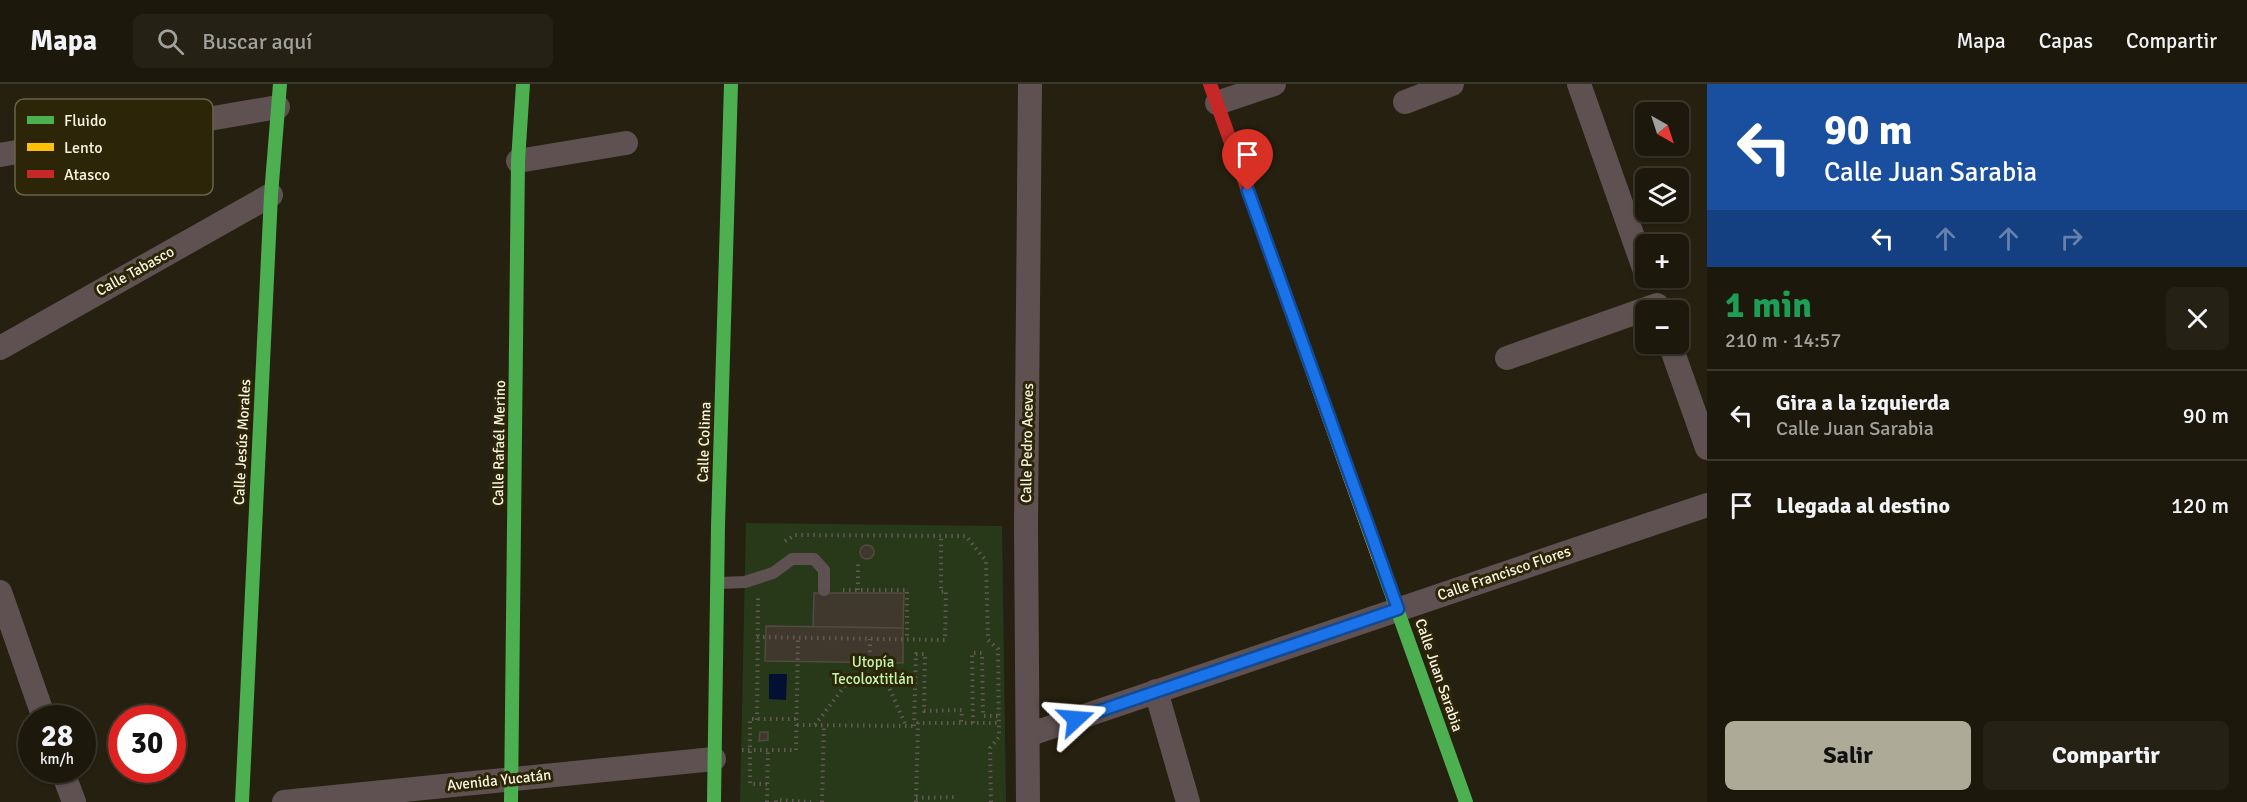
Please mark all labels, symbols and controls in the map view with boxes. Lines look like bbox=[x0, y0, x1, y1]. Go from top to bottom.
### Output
search box bbox=[133, 14, 553, 68]
text: Mapa bbox=[30, 24, 97, 58]
icon: search bbox=[154, 25, 187, 58]
text: Buscar aquí bbox=[202, 28, 312, 55]
text: Mapa bbox=[1956, 28, 2006, 54]
text: Capas bbox=[2039, 28, 2093, 54]
text: Compartir bbox=[2126, 28, 2217, 54]
legend bbox=[15, 99, 213, 195]
north arrow bbox=[1635, 102, 1689, 156]
map controls bbox=[1635, 102, 1689, 354]
text: 90 m bbox=[1824, 105, 1913, 156]
icon: left bbox=[1725, 108, 1803, 186]
text: Fluido bbox=[64, 111, 107, 131]
pin bbox=[1222, 129, 1273, 191]
text: Lento bbox=[64, 138, 102, 158]
icon: arrive bbox=[1231, 138, 1264, 171]
text: Calle Juan Sarabia bbox=[1824, 156, 2037, 189]
text: Atasco bbox=[64, 165, 110, 185]
button: layers bbox=[1635, 168, 1689, 222]
icon: left bbox=[1866, 222, 1899, 255]
icon: ahead bbox=[1929, 222, 1962, 255]
icon: ahead bbox=[1992, 222, 2025, 255]
icon: right bbox=[2055, 222, 2088, 255]
button: + bbox=[1635, 234, 1689, 288]
street label: Calle Tabasco bbox=[93, 242, 177, 300]
text: 1 min bbox=[1725, 283, 1812, 328]
button: close bbox=[2166, 287, 2229, 350]
button: − bbox=[1635, 300, 1689, 354]
text: 210 m · 14:57 bbox=[1725, 328, 1841, 353]
street label: Calle Jesús Morales bbox=[230, 378, 254, 505]
street label: Calle Rafaél Merino bbox=[489, 380, 509, 506]
street label: Calle Pedro Aceves bbox=[1017, 383, 1037, 503]
text: Gira a la izquierda bbox=[1776, 389, 1950, 416]
icon: left bbox=[1725, 399, 1758, 432]
street label: Calle Colima bbox=[694, 401, 714, 483]
text: 90 m bbox=[2183, 402, 2229, 429]
text: Calle Juan Sarabia bbox=[1776, 416, 1934, 441]
icon: arrive bbox=[1725, 489, 1758, 522]
text: Llegada al destino bbox=[1776, 492, 1950, 519]
text: 120 m bbox=[2171, 492, 2229, 519]
street label: Calle Francisco Flores bbox=[1435, 542, 1573, 604]
street label: Calle Juan Sarabia bbox=[1411, 616, 1467, 734]
park label: Utopía Tecoloxtitlán bbox=[832, 653, 914, 688]
position arrow bbox=[1044, 687, 1108, 751]
speed limit sign: 30 bbox=[108, 705, 186, 783]
text: 28 bbox=[41, 718, 73, 755]
button: Salir bbox=[1725, 721, 1971, 790]
button: Compartir bbox=[1983, 721, 2229, 790]
text: km/h bbox=[40, 750, 74, 768]
street label: Avenida Yucatán bbox=[446, 766, 552, 794]

